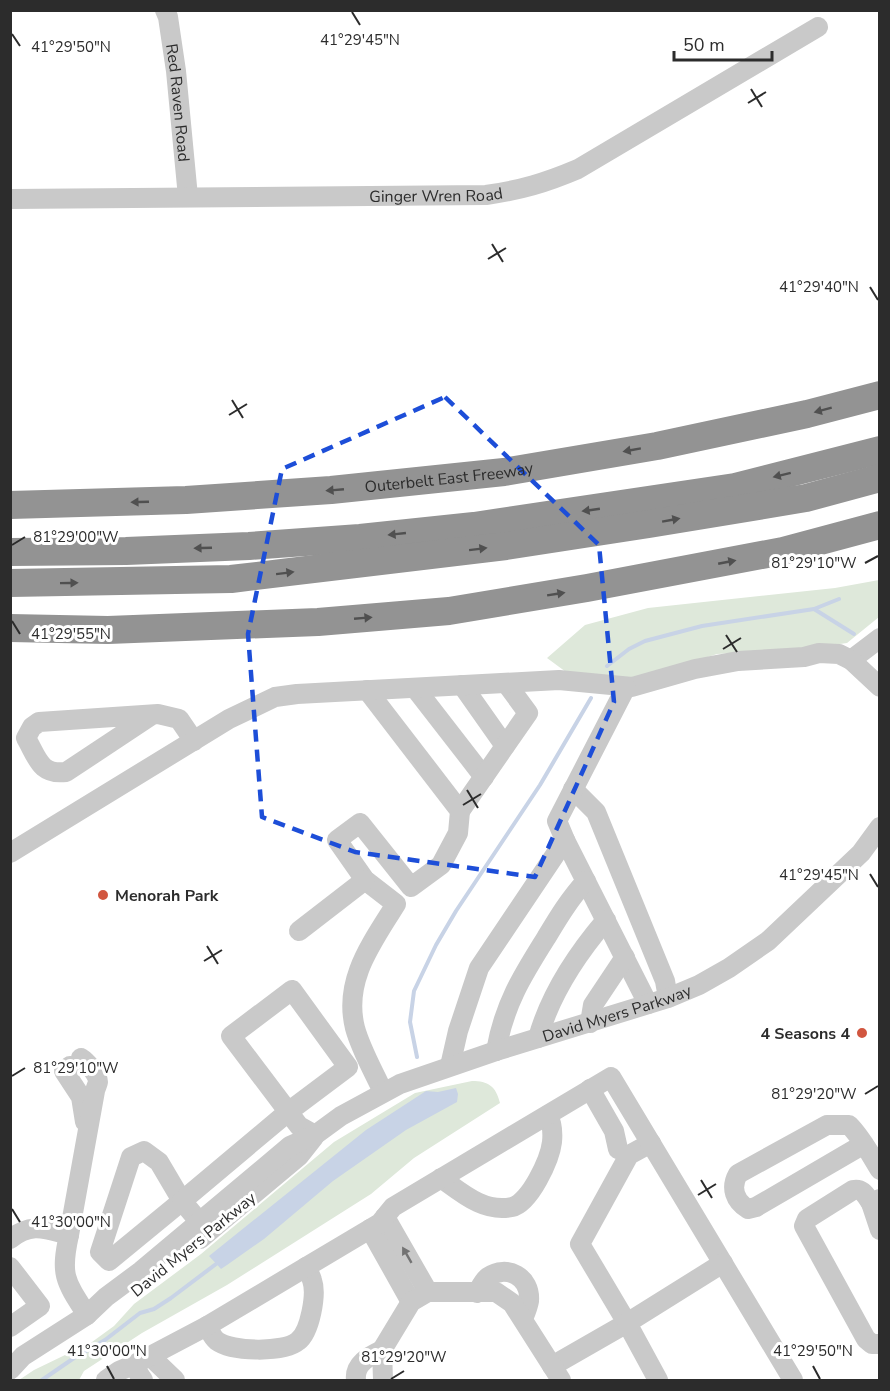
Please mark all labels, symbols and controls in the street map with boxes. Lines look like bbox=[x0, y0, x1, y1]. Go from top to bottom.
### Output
scale bar bbox=[674, 24, 772, 62]
text: 41°29'45"N bbox=[320, 30, 400, 50]
text: 50 m bbox=[683, 33, 725, 57]
text: 41°29'50"N bbox=[31, 37, 111, 57]
street label: Red Raven Road bbox=[160, 42, 195, 163]
street label: Ginger Wren Road bbox=[369, 182, 505, 208]
text: 41°29'40"N bbox=[779, 277, 859, 297]
one-way arrow bbox=[814, 405, 832, 415]
one-way arrow bbox=[623, 446, 642, 455]
street label: Outerbelt East Freeway bbox=[364, 457, 536, 498]
one-way arrow bbox=[773, 471, 791, 480]
one-way arrow bbox=[326, 485, 345, 495]
one-way arrow bbox=[131, 497, 150, 506]
one-way arrow bbox=[581, 505, 600, 514]
one-way arrow bbox=[662, 516, 681, 525]
text: 81°29'00"W bbox=[33, 527, 119, 547]
one-way arrow bbox=[388, 530, 407, 539]
one-way arrow bbox=[193, 544, 212, 553]
one-way arrow bbox=[469, 544, 488, 554]
text: 81°29'10"W bbox=[771, 553, 857, 573]
one-way arrow bbox=[717, 557, 736, 566]
one-way arrow bbox=[275, 568, 294, 577]
one-way arrow bbox=[59, 578, 78, 588]
one-way arrow bbox=[547, 589, 566, 598]
one-way arrow bbox=[353, 614, 372, 623]
text: 41°29'55"N bbox=[31, 624, 111, 644]
text: 41°29'45"N bbox=[779, 865, 859, 885]
place label: Menorah Park bbox=[115, 885, 219, 907]
marker: Menorah Park bbox=[96, 888, 110, 902]
street label: David Myers Parkway bbox=[540, 979, 696, 1048]
place label: 4 Seasons 4 bbox=[760, 1023, 850, 1045]
marker: 4 Seasons 4 bbox=[855, 1026, 869, 1040]
text: 81°29'10"W bbox=[33, 1058, 119, 1078]
text: 81°29'20"W bbox=[771, 1084, 857, 1104]
street label: David Myers Parkway bbox=[126, 1187, 261, 1302]
text: 41°30'00"N bbox=[31, 1212, 111, 1232]
one-way arrow bbox=[401, 1247, 412, 1263]
text: 41°30'00"N bbox=[67, 1341, 147, 1361]
text: 41°29'50"N bbox=[773, 1341, 853, 1361]
text: 81°29'20"W bbox=[361, 1347, 447, 1367]

